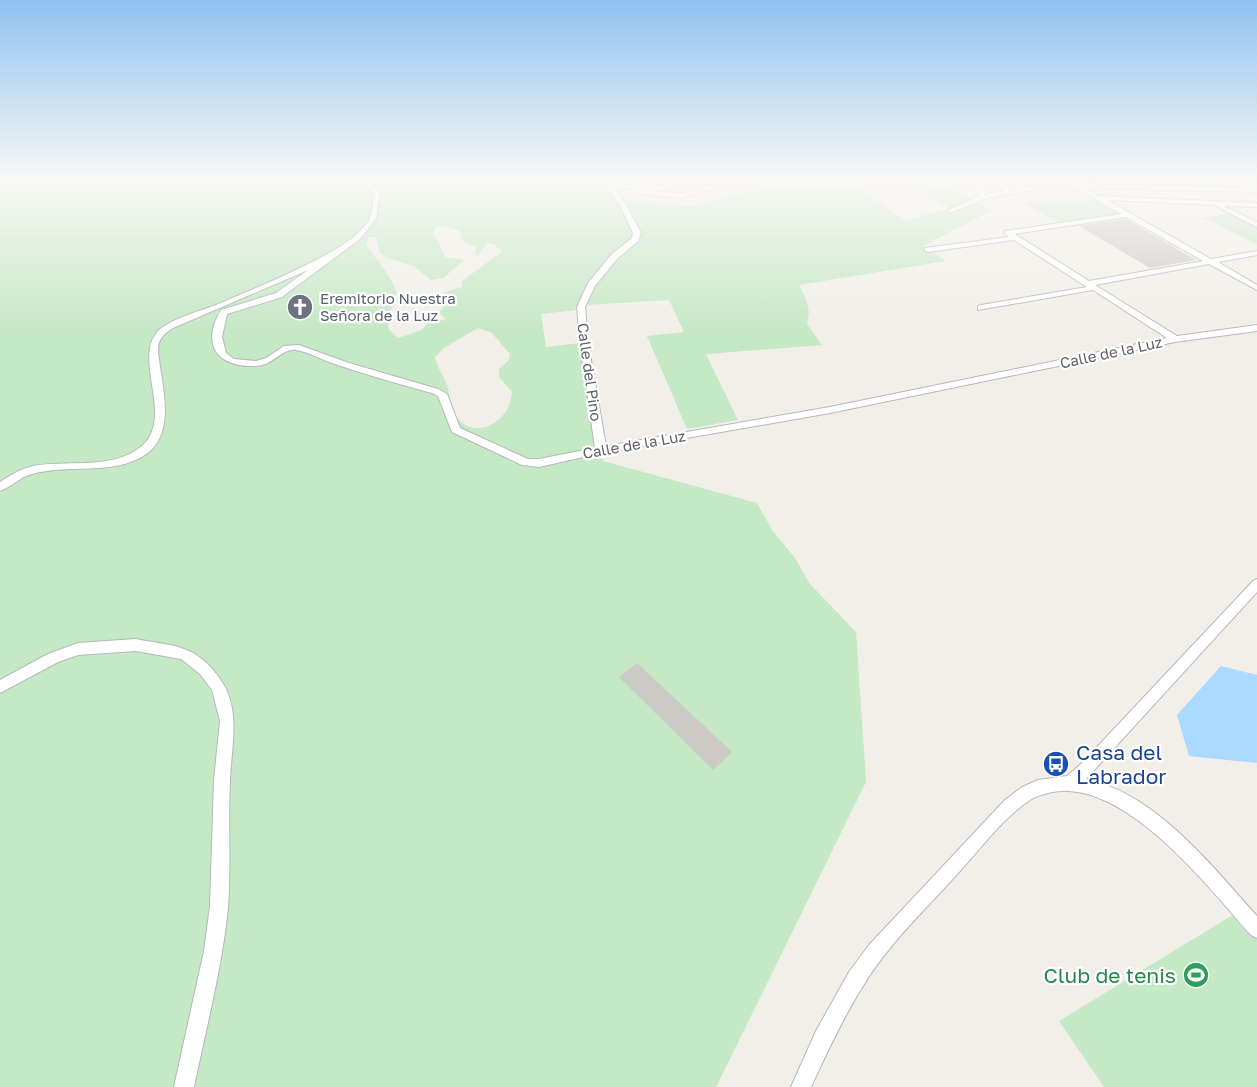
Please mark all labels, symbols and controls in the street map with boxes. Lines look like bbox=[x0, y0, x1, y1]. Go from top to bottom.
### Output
place label: Eremitorio Nuestra Señora de la Luz bbox=[320, 289, 456, 324]
church icon: Eremitorio Nuestra Señora de la Luz bbox=[285, 292, 315, 322]
street label: Calle del Pino bbox=[574, 322, 606, 422]
street label: Calle de la Luz bbox=[1058, 332, 1164, 372]
street label: Calle de la Luz bbox=[581, 426, 687, 462]
place label: Casa del Labrador bbox=[1076, 739, 1167, 789]
bus stop icon: Casa del Labrador bbox=[1041, 749, 1071, 779]
sports icon: Club de tenis bbox=[1181, 960, 1211, 990]
place label: Club de tenis bbox=[1044, 962, 1176, 988]

